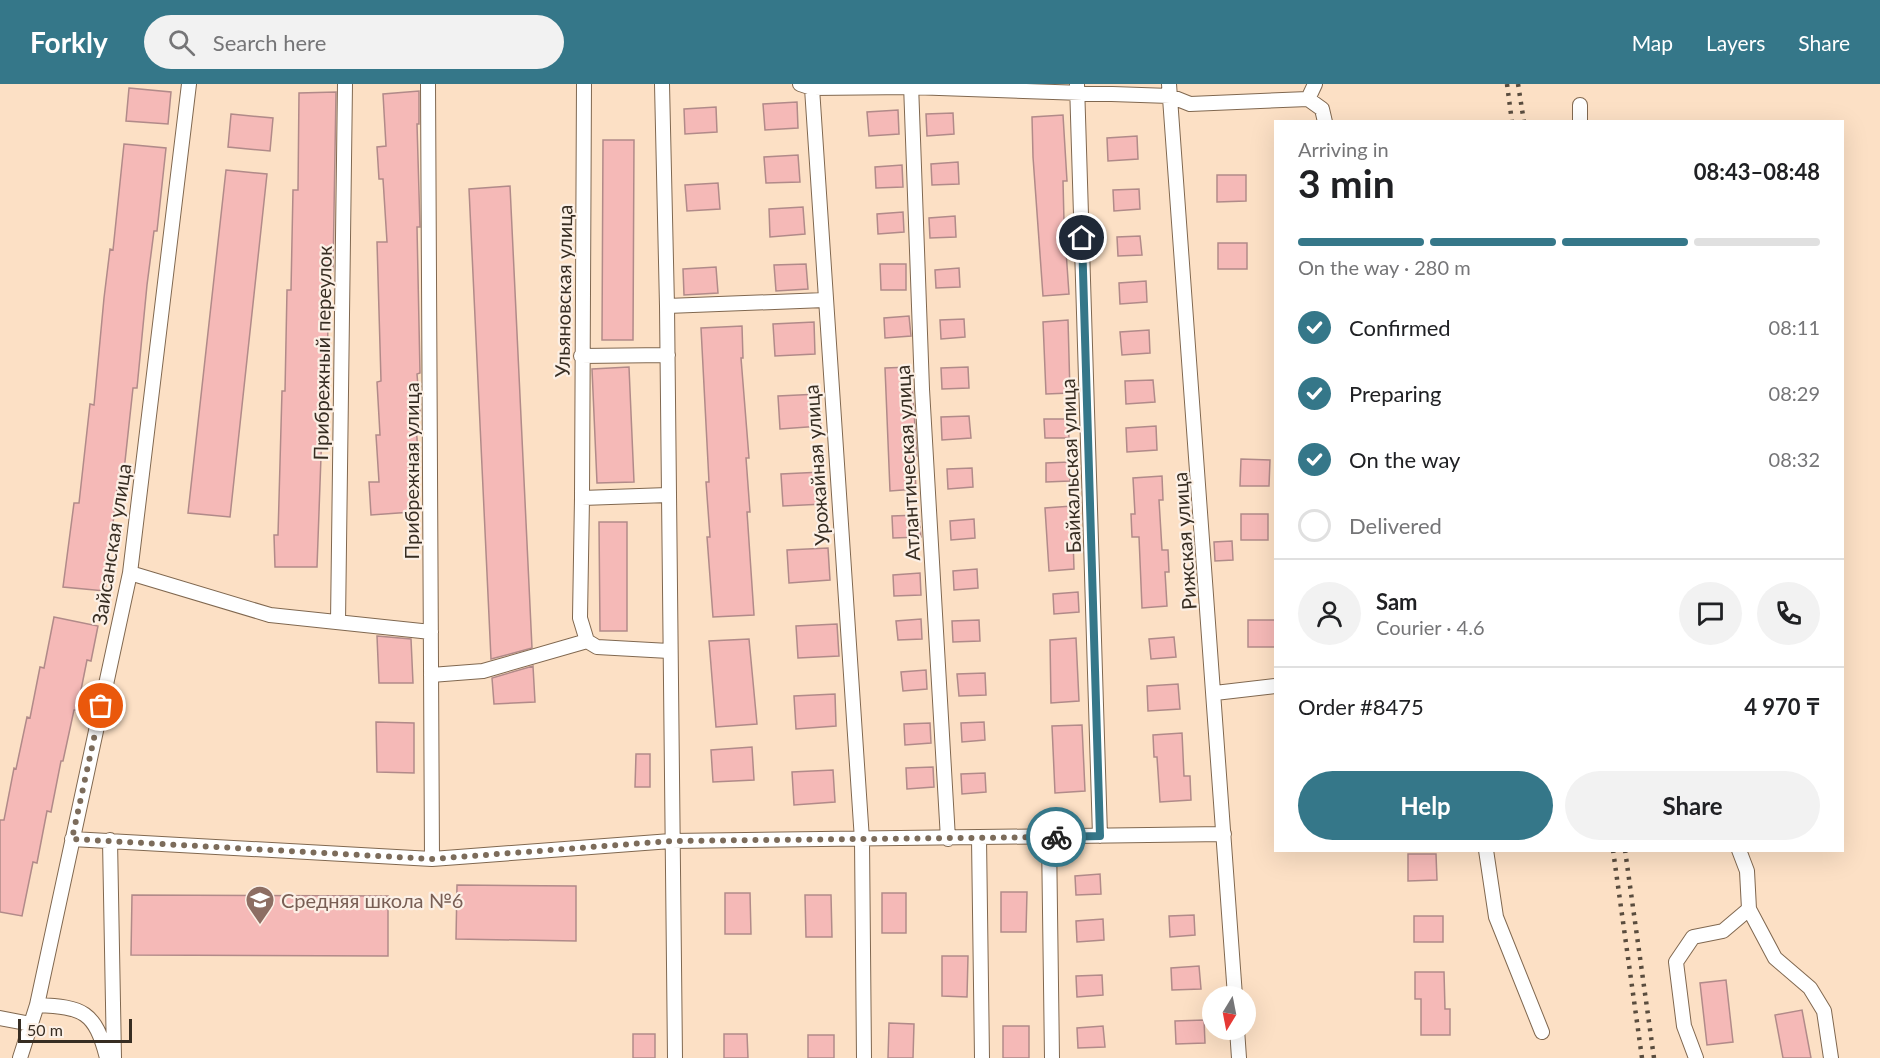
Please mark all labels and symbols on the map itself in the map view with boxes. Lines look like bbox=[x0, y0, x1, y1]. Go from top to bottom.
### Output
street label: Ульяновская улица bbox=[549, 204, 577, 378]
pin bbox=[1056, 212, 1107, 263]
street label: Прибрежный переулок bbox=[308, 245, 336, 461]
street label: Атлантическая улица bbox=[890, 364, 924, 562]
street label: Байкальская улица bbox=[1055, 378, 1085, 554]
street label: Прибрежная улица bbox=[399, 382, 423, 560]
street label: Урожайная улица bbox=[798, 384, 834, 546]
street label: Зайсанская улица bbox=[86, 462, 136, 626]
street label: Рижская улица bbox=[1167, 471, 1201, 611]
pin bbox=[75, 680, 126, 731]
courier bbox=[1026, 807, 1086, 867]
school or university icon: Средняя школа №6 bbox=[244, 884, 276, 926]
place label: Средняя школа №6 bbox=[281, 888, 463, 912]
north arrow bbox=[1202, 986, 1256, 1040]
scale bar bbox=[18, 1016, 132, 1044]

